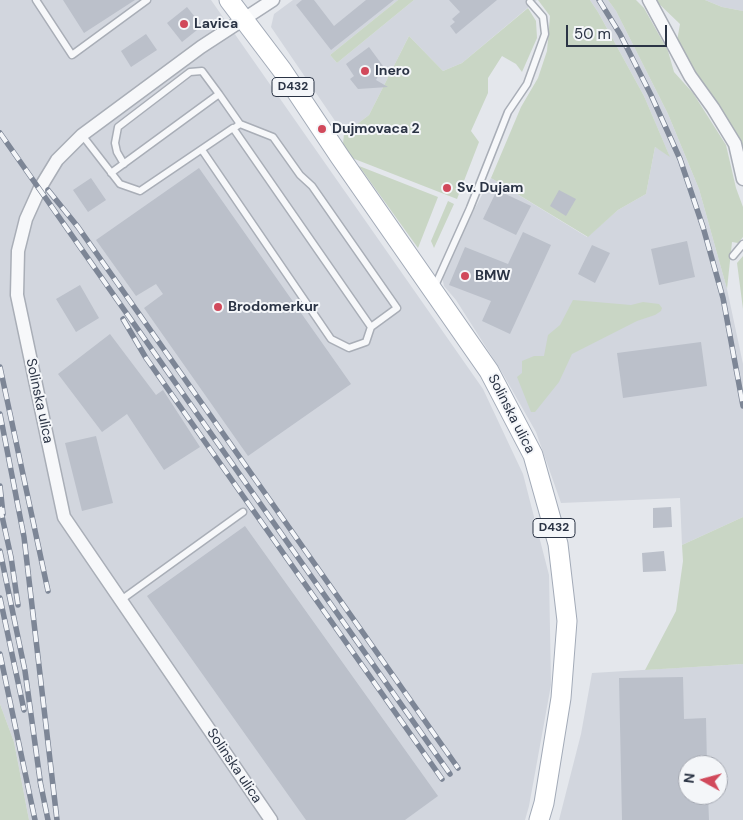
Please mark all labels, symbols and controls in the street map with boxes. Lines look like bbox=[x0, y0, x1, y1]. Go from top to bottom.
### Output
scale bar bbox=[568, 15, 669, 47]
place label: Lavica bbox=[194, 16, 238, 32]
marker: Lavica bbox=[178, 18, 190, 30]
text: 50 m bbox=[574, 24, 611, 44]
place label: Inero bbox=[375, 63, 410, 79]
marker: Inero bbox=[359, 65, 371, 77]
road number: D432 bbox=[272, 77, 314, 96]
place label: Dujmovaca 2 bbox=[332, 121, 420, 137]
marker: Dujmovaca 2 bbox=[316, 123, 328, 135]
place label: Sv. Dujam bbox=[457, 180, 523, 196]
marker: Sv. Dujam bbox=[441, 182, 453, 194]
place label: BMW bbox=[475, 268, 511, 284]
marker: BMW bbox=[459, 270, 471, 282]
place label: Brodomerkur bbox=[228, 299, 319, 315]
marker: Brodomerkur bbox=[212, 301, 224, 313]
street label: Solinska ulica bbox=[22, 357, 56, 445]
street label: Solinska ulica bbox=[484, 372, 538, 456]
road number: D432 bbox=[533, 518, 575, 538]
street label: Solinska ulica bbox=[203, 725, 265, 807]
north arrow bbox=[678, 755, 728, 805]
text: N bbox=[680, 772, 699, 784]

